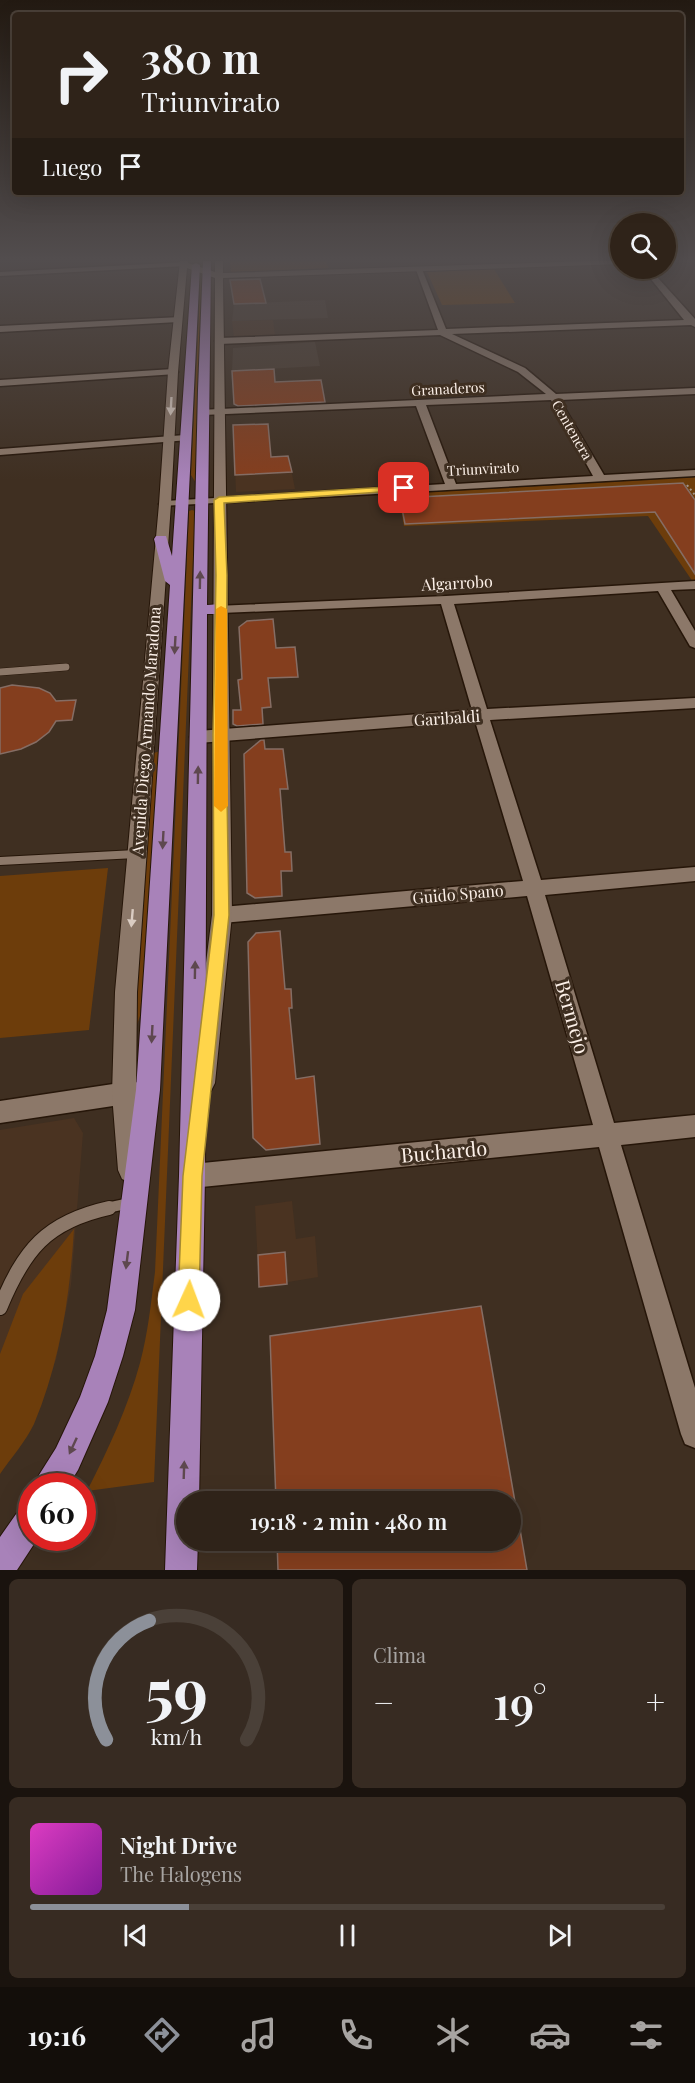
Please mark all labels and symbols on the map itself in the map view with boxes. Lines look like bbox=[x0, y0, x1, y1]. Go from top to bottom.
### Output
street label: Granaderos bbox=[411, 377, 485, 400]
one-way arrow bbox=[167, 397, 176, 416]
street label: Centenera bbox=[548, 397, 597, 463]
street label: Triunvirato bbox=[446, 457, 520, 480]
pin bbox=[378, 462, 429, 513]
street label: Algarrobo bbox=[420, 570, 493, 595]
one-way arrow bbox=[196, 571, 205, 590]
street label: Avenida Diego Armando Maradona bbox=[126, 606, 165, 857]
one-way arrow bbox=[170, 635, 179, 654]
street label: Garibaldi bbox=[413, 705, 481, 730]
one-way arrow bbox=[193, 766, 203, 785]
one-way arrow bbox=[158, 830, 168, 849]
street label: Guido Spano bbox=[411, 879, 505, 908]
one-way arrow bbox=[127, 908, 137, 927]
one-way arrow bbox=[190, 961, 200, 980]
street label: Bermejo bbox=[550, 976, 597, 1057]
one-way arrow bbox=[147, 1025, 156, 1044]
street label: Buchardo bbox=[400, 1133, 488, 1168]
one-way arrow bbox=[122, 1251, 132, 1270]
position arrow bbox=[157, 1268, 221, 1332]
one-way arrow bbox=[68, 1438, 77, 1455]
one-way arrow bbox=[179, 1460, 189, 1479]
speed limit sign: 60 bbox=[18, 1473, 96, 1551]

